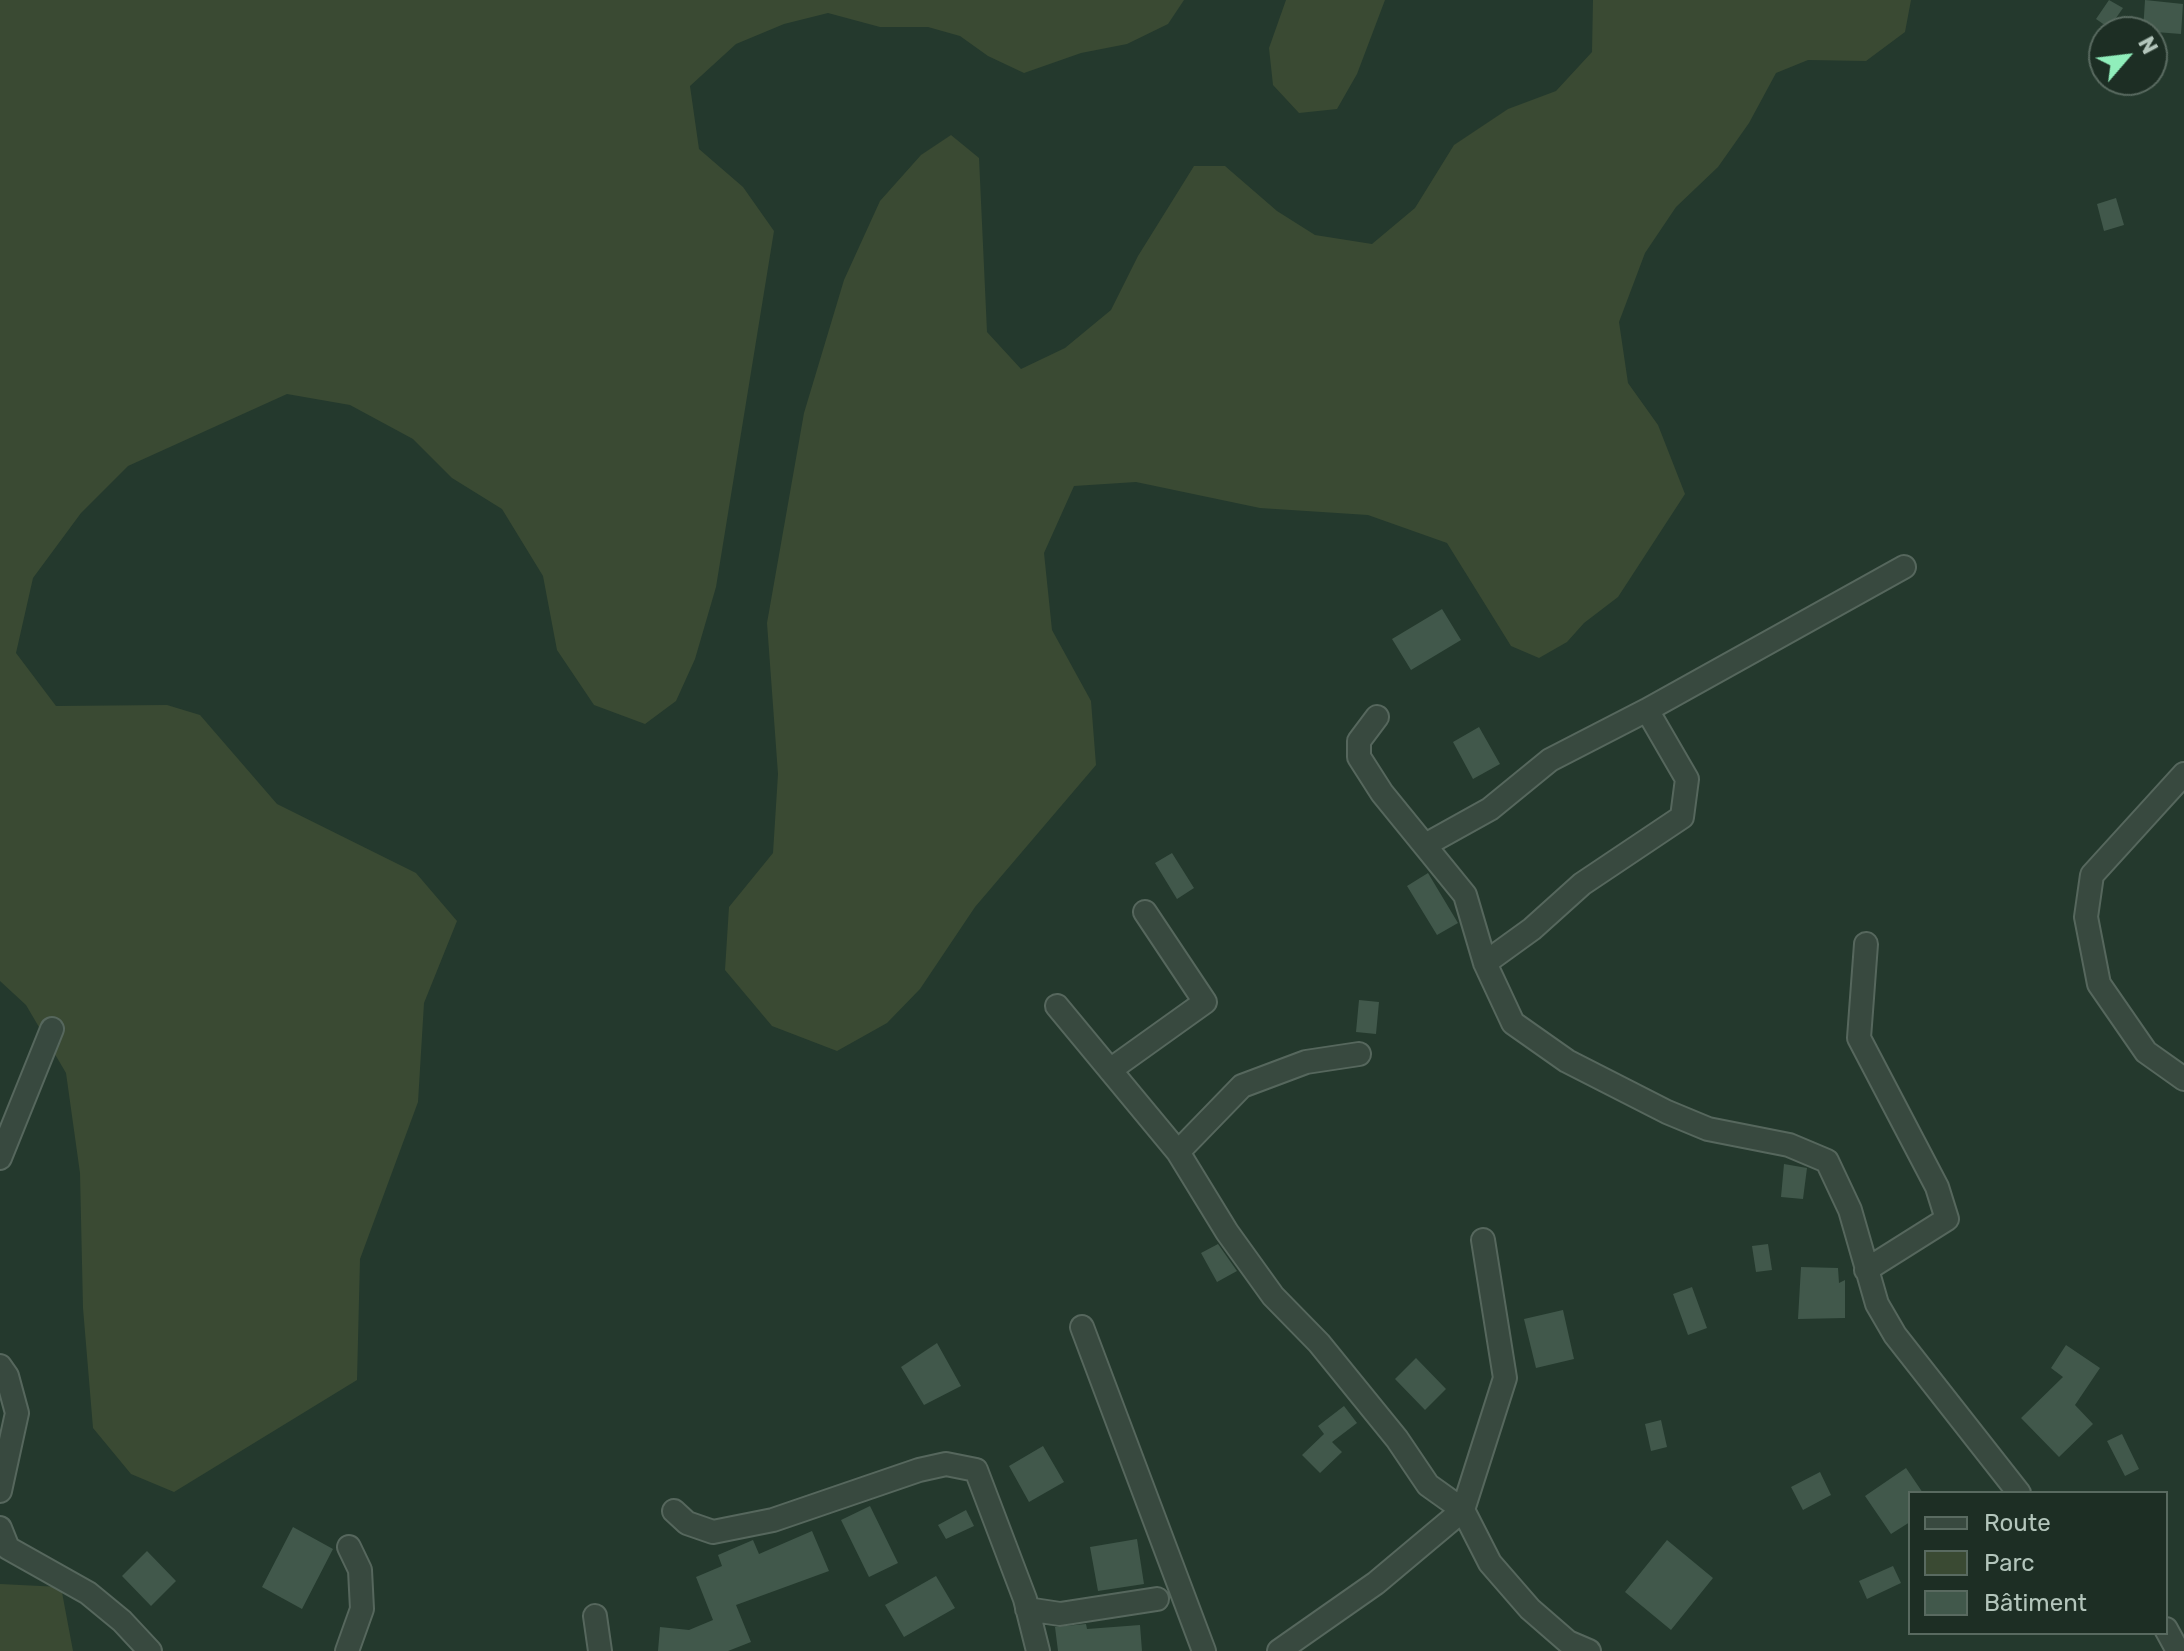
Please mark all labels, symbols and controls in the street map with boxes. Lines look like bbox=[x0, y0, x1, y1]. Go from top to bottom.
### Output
north arrow bbox=[2088, 16, 2168, 96]
text: N bbox=[2132, 32, 2163, 59]
legend bbox=[1908, 1491, 2168, 1635]
text: Route bbox=[1984, 1509, 2051, 1537]
text: Parc bbox=[1984, 1549, 2035, 1577]
text: Bâtiment bbox=[1984, 1589, 2087, 1617]

